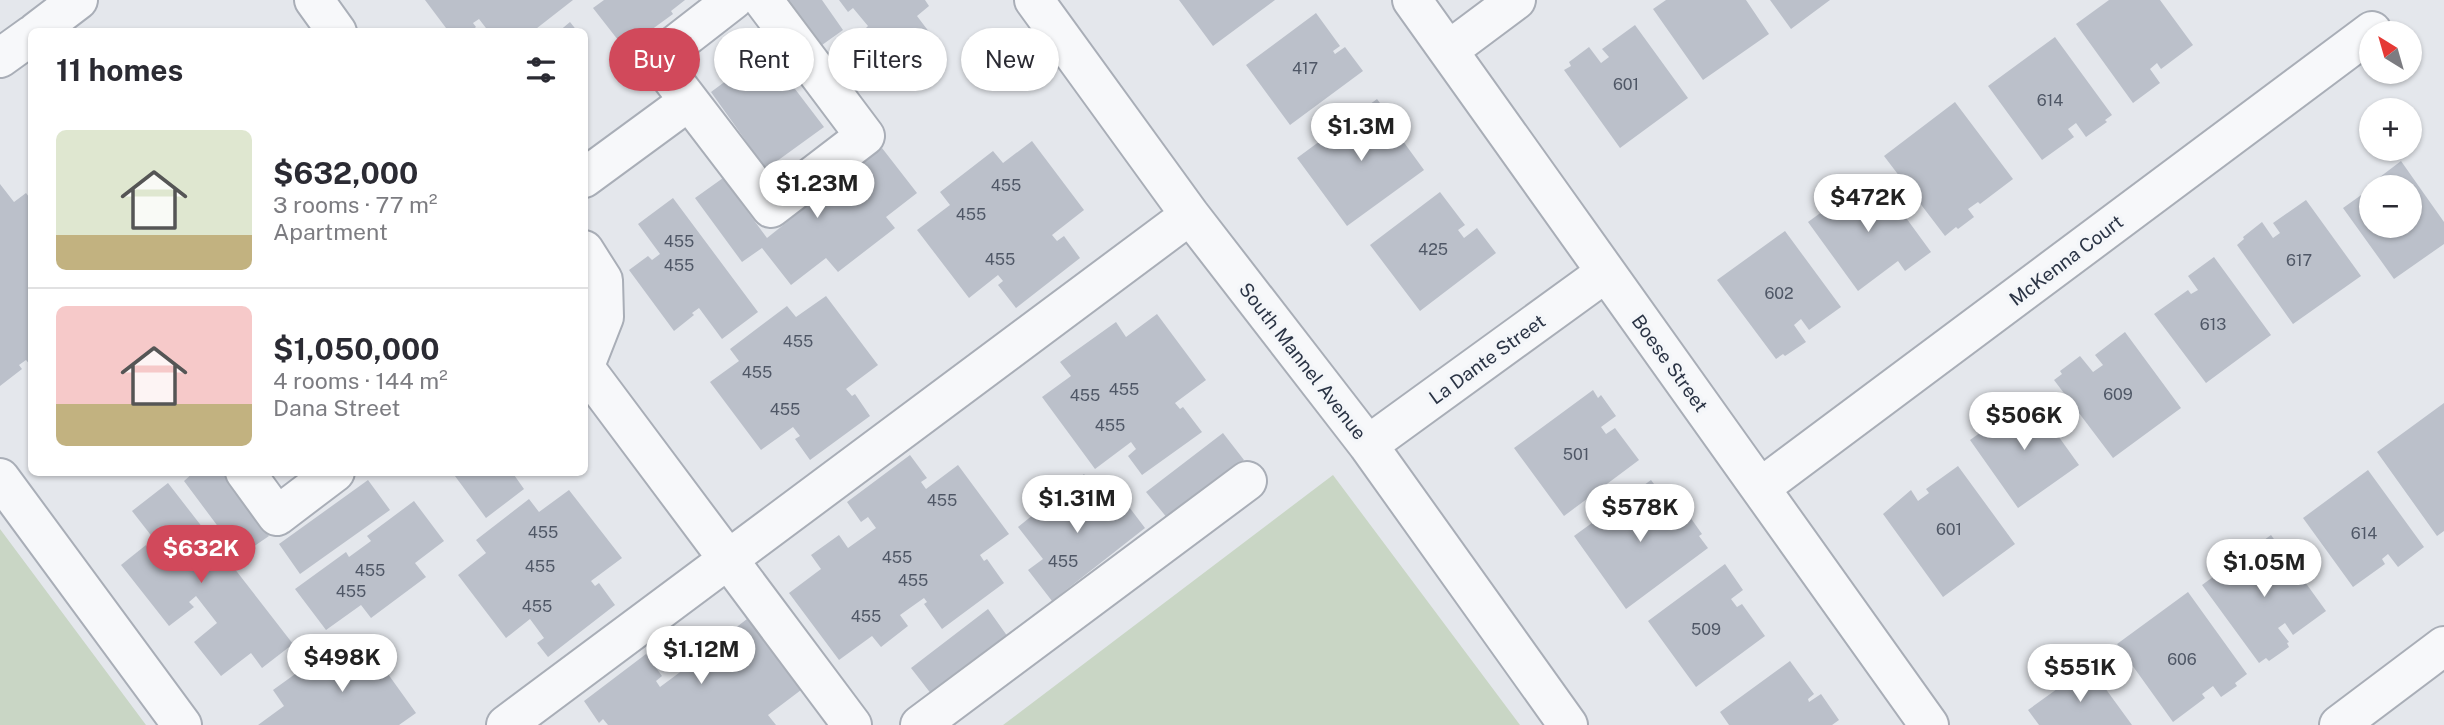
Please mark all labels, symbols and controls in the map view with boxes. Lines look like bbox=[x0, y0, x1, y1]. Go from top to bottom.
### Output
north arrow bbox=[2359, 21, 2422, 84]
map controls bbox=[2359, 21, 2422, 238]
chip: Buy bbox=[609, 28, 700, 91]
chip: Rent bbox=[714, 28, 814, 91]
chip: Filters bbox=[828, 28, 947, 91]
chip: New bbox=[961, 28, 1059, 91]
icon: filters bbox=[522, 51, 560, 89]
text: 11 homes bbox=[56, 52, 183, 88]
house number: 417 bbox=[1292, 59, 1318, 78]
house number: 601 bbox=[1613, 75, 1639, 94]
house number: 614 bbox=[2037, 91, 2063, 110]
button: + bbox=[2359, 98, 2422, 161]
pin: $1.3M bbox=[1312, 104, 1410, 163]
text: $1.3M bbox=[1327, 112, 1395, 139]
text: $632,000 bbox=[273, 155, 418, 191]
icon: home bbox=[112, 158, 196, 242]
pin: $1.23M bbox=[760, 160, 874, 220]
text: $1.23M bbox=[775, 169, 859, 196]
pin: $472K bbox=[1819, 174, 1917, 234]
button: − bbox=[2359, 175, 2422, 238]
house number: 455 bbox=[991, 176, 1021, 195]
text: $472K bbox=[1830, 183, 1906, 210]
text: 3 rooms · 77 m² bbox=[273, 191, 437, 218]
house number: 455 bbox=[956, 205, 986, 224]
street label: McKenna Court bbox=[2005, 210, 2127, 310]
text: Apartment bbox=[273, 218, 388, 245]
house number: 455 bbox=[664, 232, 694, 251]
house number: 425 bbox=[1418, 240, 1448, 259]
house number: 455 bbox=[985, 250, 1015, 269]
house number: 617 bbox=[2286, 251, 2312, 270]
house number: 455 bbox=[664, 256, 694, 275]
street label: South Mannel Avenue bbox=[1235, 278, 1371, 444]
house number: 602 bbox=[1764, 284, 1794, 303]
street label: La Dante Street bbox=[1425, 310, 1549, 408]
street label: Boese Street bbox=[1627, 310, 1713, 416]
house number: 613 bbox=[2200, 315, 2226, 334]
text: $1,050,000 bbox=[273, 331, 440, 367]
house number: 455 bbox=[783, 332, 813, 351]
icon: home bbox=[112, 334, 196, 418]
house number: 455 bbox=[742, 363, 772, 382]
text: 4 rooms · 144 m² bbox=[273, 367, 448, 394]
house number: 455 bbox=[1109, 380, 1139, 399]
house number: 609 bbox=[2103, 385, 2133, 404]
house number: 455 bbox=[1070, 386, 1100, 405]
pin: $506K bbox=[1975, 392, 2073, 452]
text: Dana Street bbox=[273, 394, 400, 421]
house number: 455 bbox=[770, 400, 800, 419]
text: $506K bbox=[1985, 401, 2063, 428]
house number: 455 bbox=[1095, 416, 1125, 435]
house number: 501 bbox=[1563, 445, 1589, 464]
pin: $1.31M bbox=[1020, 476, 1134, 535]
text: $1.31M bbox=[1038, 484, 1116, 511]
pin: $578K bbox=[1591, 484, 1689, 544]
house number: 455 bbox=[927, 491, 957, 510]
text: $578K bbox=[1601, 493, 1679, 520]
house number: 601 bbox=[1936, 520, 1962, 539]
house number: 455 bbox=[528, 523, 558, 542]
house number: 614 bbox=[2351, 524, 2377, 543]
pin: $632K bbox=[152, 526, 250, 585]
text: $632K bbox=[162, 534, 240, 561]
pin: $1.05M bbox=[2207, 540, 2321, 599]
house number: 455 bbox=[882, 548, 912, 567]
text: $1.05M bbox=[2222, 548, 2306, 575]
house number: 455 bbox=[1048, 552, 1078, 571]
house number: 455 bbox=[525, 557, 555, 576]
house number: 455 bbox=[355, 561, 385, 580]
house number: 455 bbox=[898, 571, 928, 590]
house number: 455 bbox=[336, 582, 366, 601]
house number: 455 bbox=[522, 597, 552, 616]
house number: 455 bbox=[851, 607, 881, 626]
house number: 509 bbox=[1691, 620, 1721, 639]
pin: $1.12M bbox=[644, 626, 758, 686]
pin: $498K bbox=[293, 634, 391, 694]
text: $1.12M bbox=[662, 635, 740, 662]
text: $498K bbox=[303, 643, 381, 670]
pin: $551K bbox=[2031, 644, 2129, 704]
house number: 606 bbox=[2167, 650, 2197, 669]
text: $551K bbox=[2043, 653, 2117, 680]

